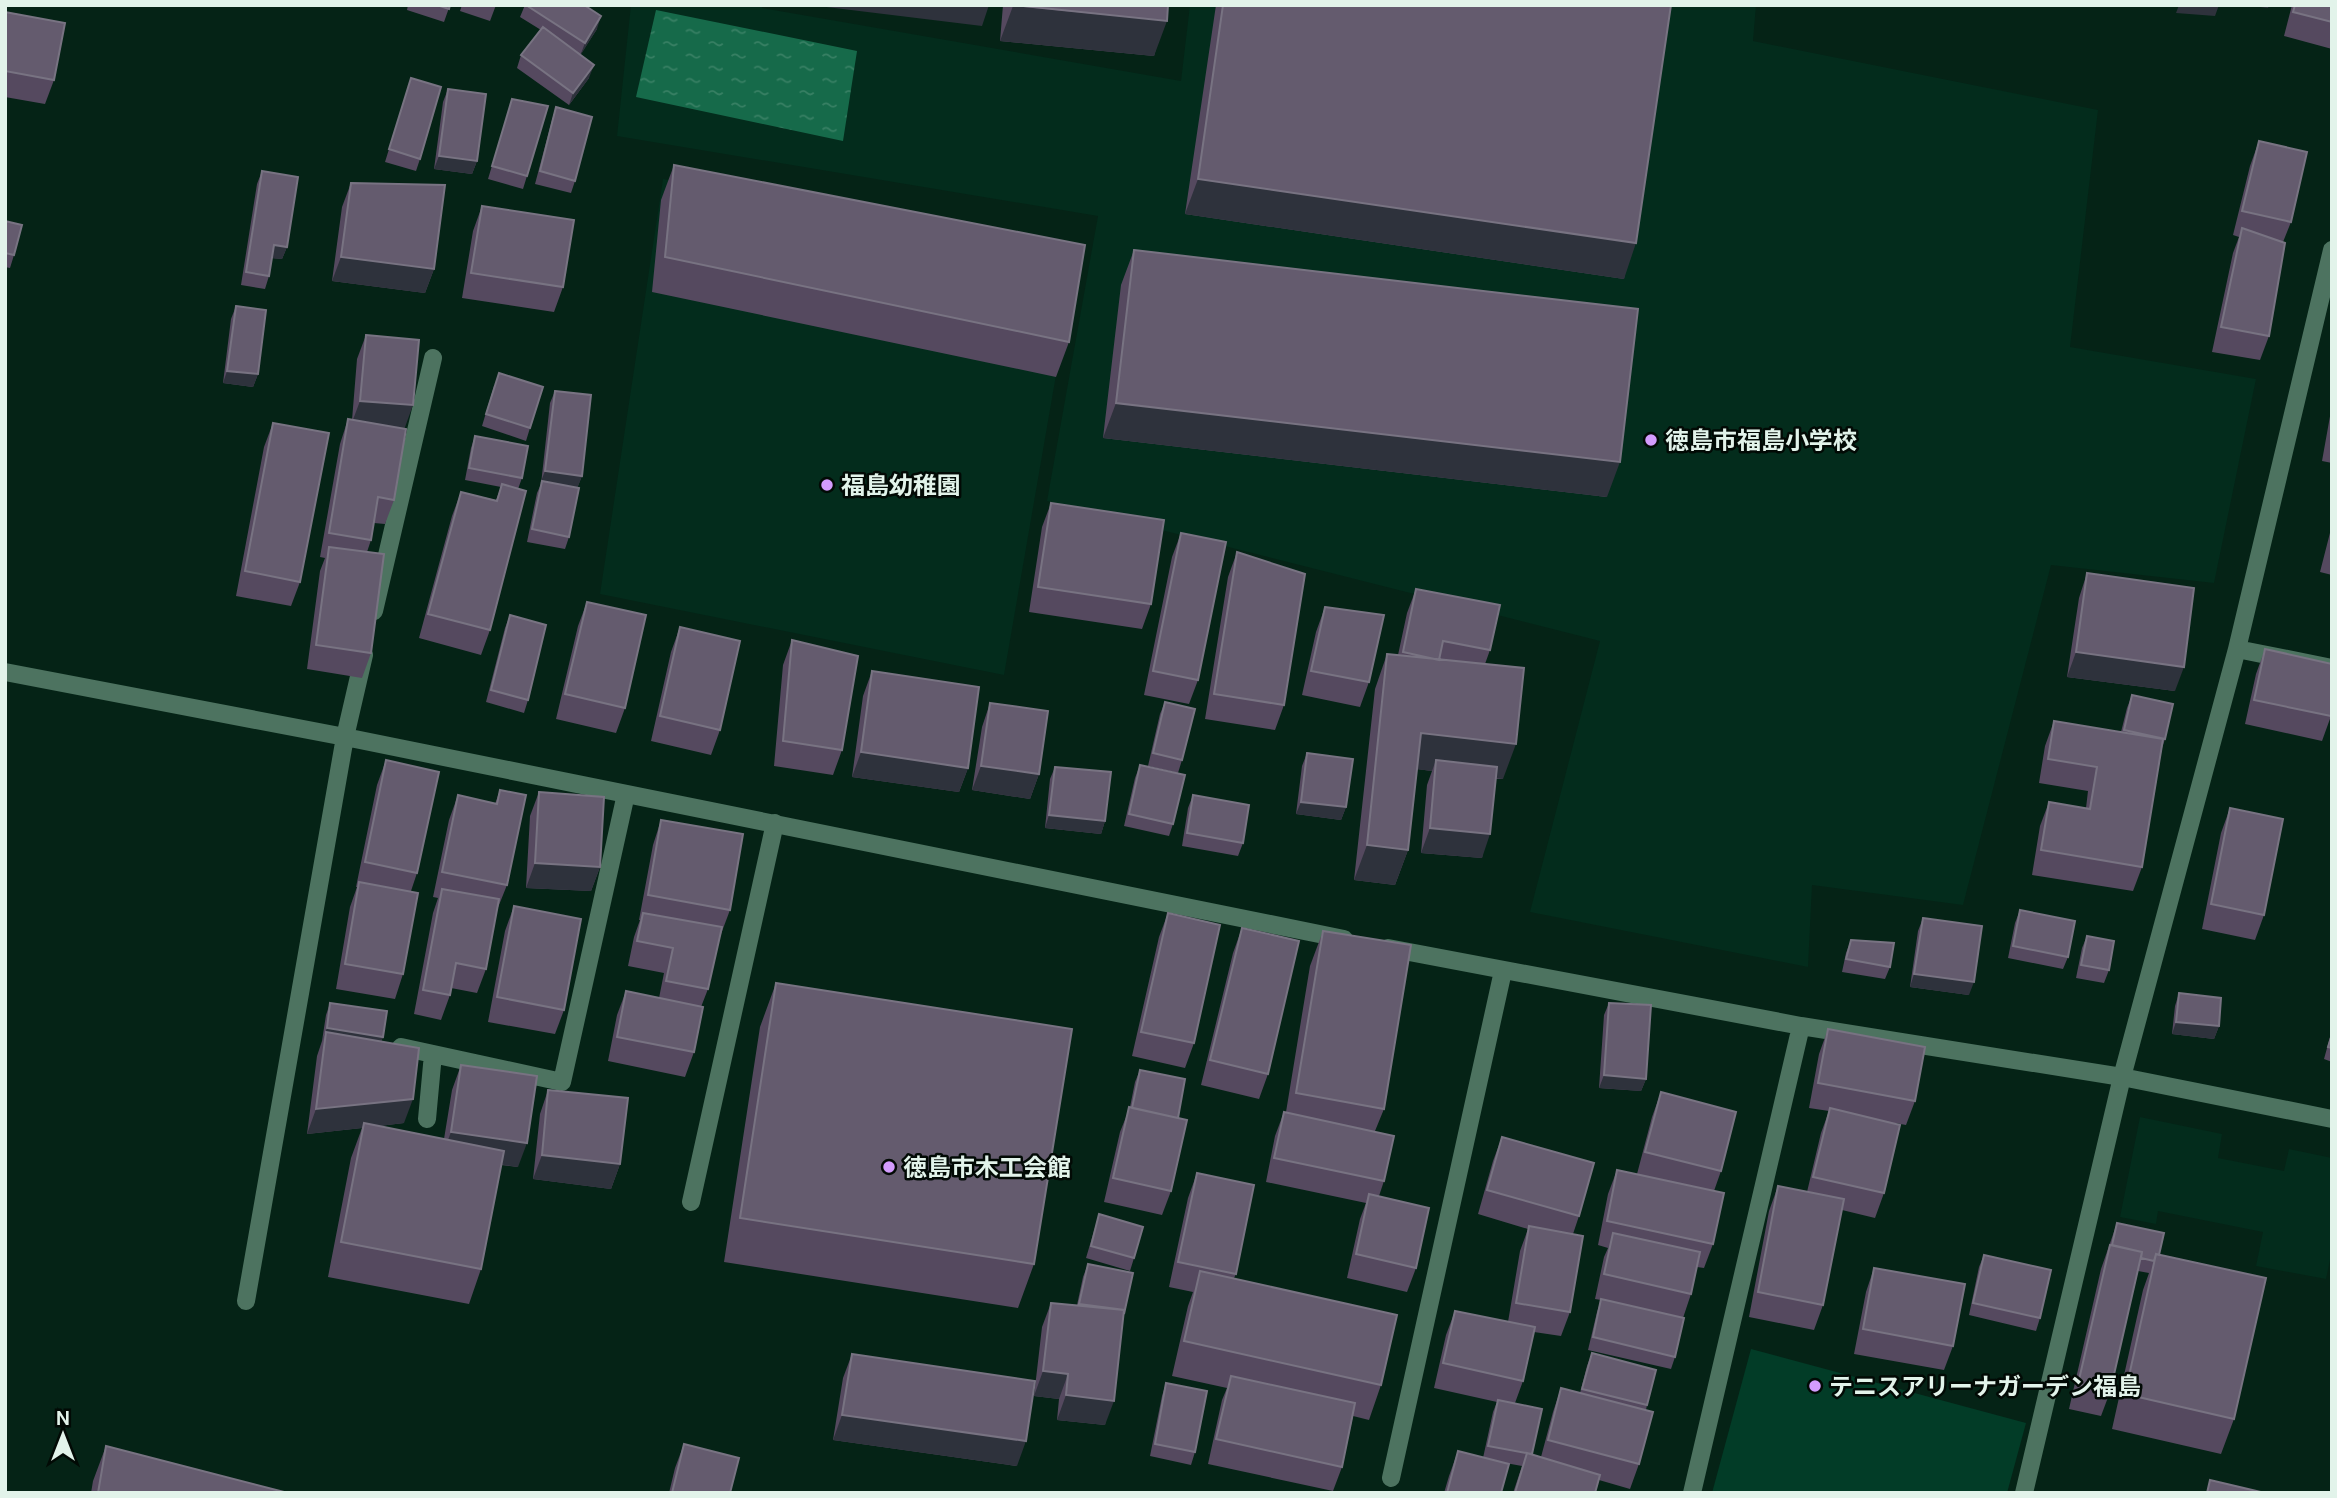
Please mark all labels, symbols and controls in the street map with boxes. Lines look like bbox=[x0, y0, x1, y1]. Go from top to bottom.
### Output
place label: 徳島市福島小学校 bbox=[1665, 425, 1857, 456]
marker: 徳島市福島小学校 bbox=[1643, 432, 1659, 448]
place label: 福島幼稚園 bbox=[841, 470, 961, 501]
marker: 福島幼稚園 bbox=[819, 477, 835, 493]
place label: 徳島市木工会館 bbox=[903, 1152, 1071, 1183]
marker: 徳島市木工会館 bbox=[881, 1159, 897, 1175]
place label: テニスアリーナガーデン福島 bbox=[1829, 1371, 2141, 1402]
marker: テニスアリーナガーデン福島 bbox=[1807, 1378, 1823, 1394]
north arrow bbox=[28, 1400, 98, 1470]
text: N bbox=[56, 1406, 70, 1431]

